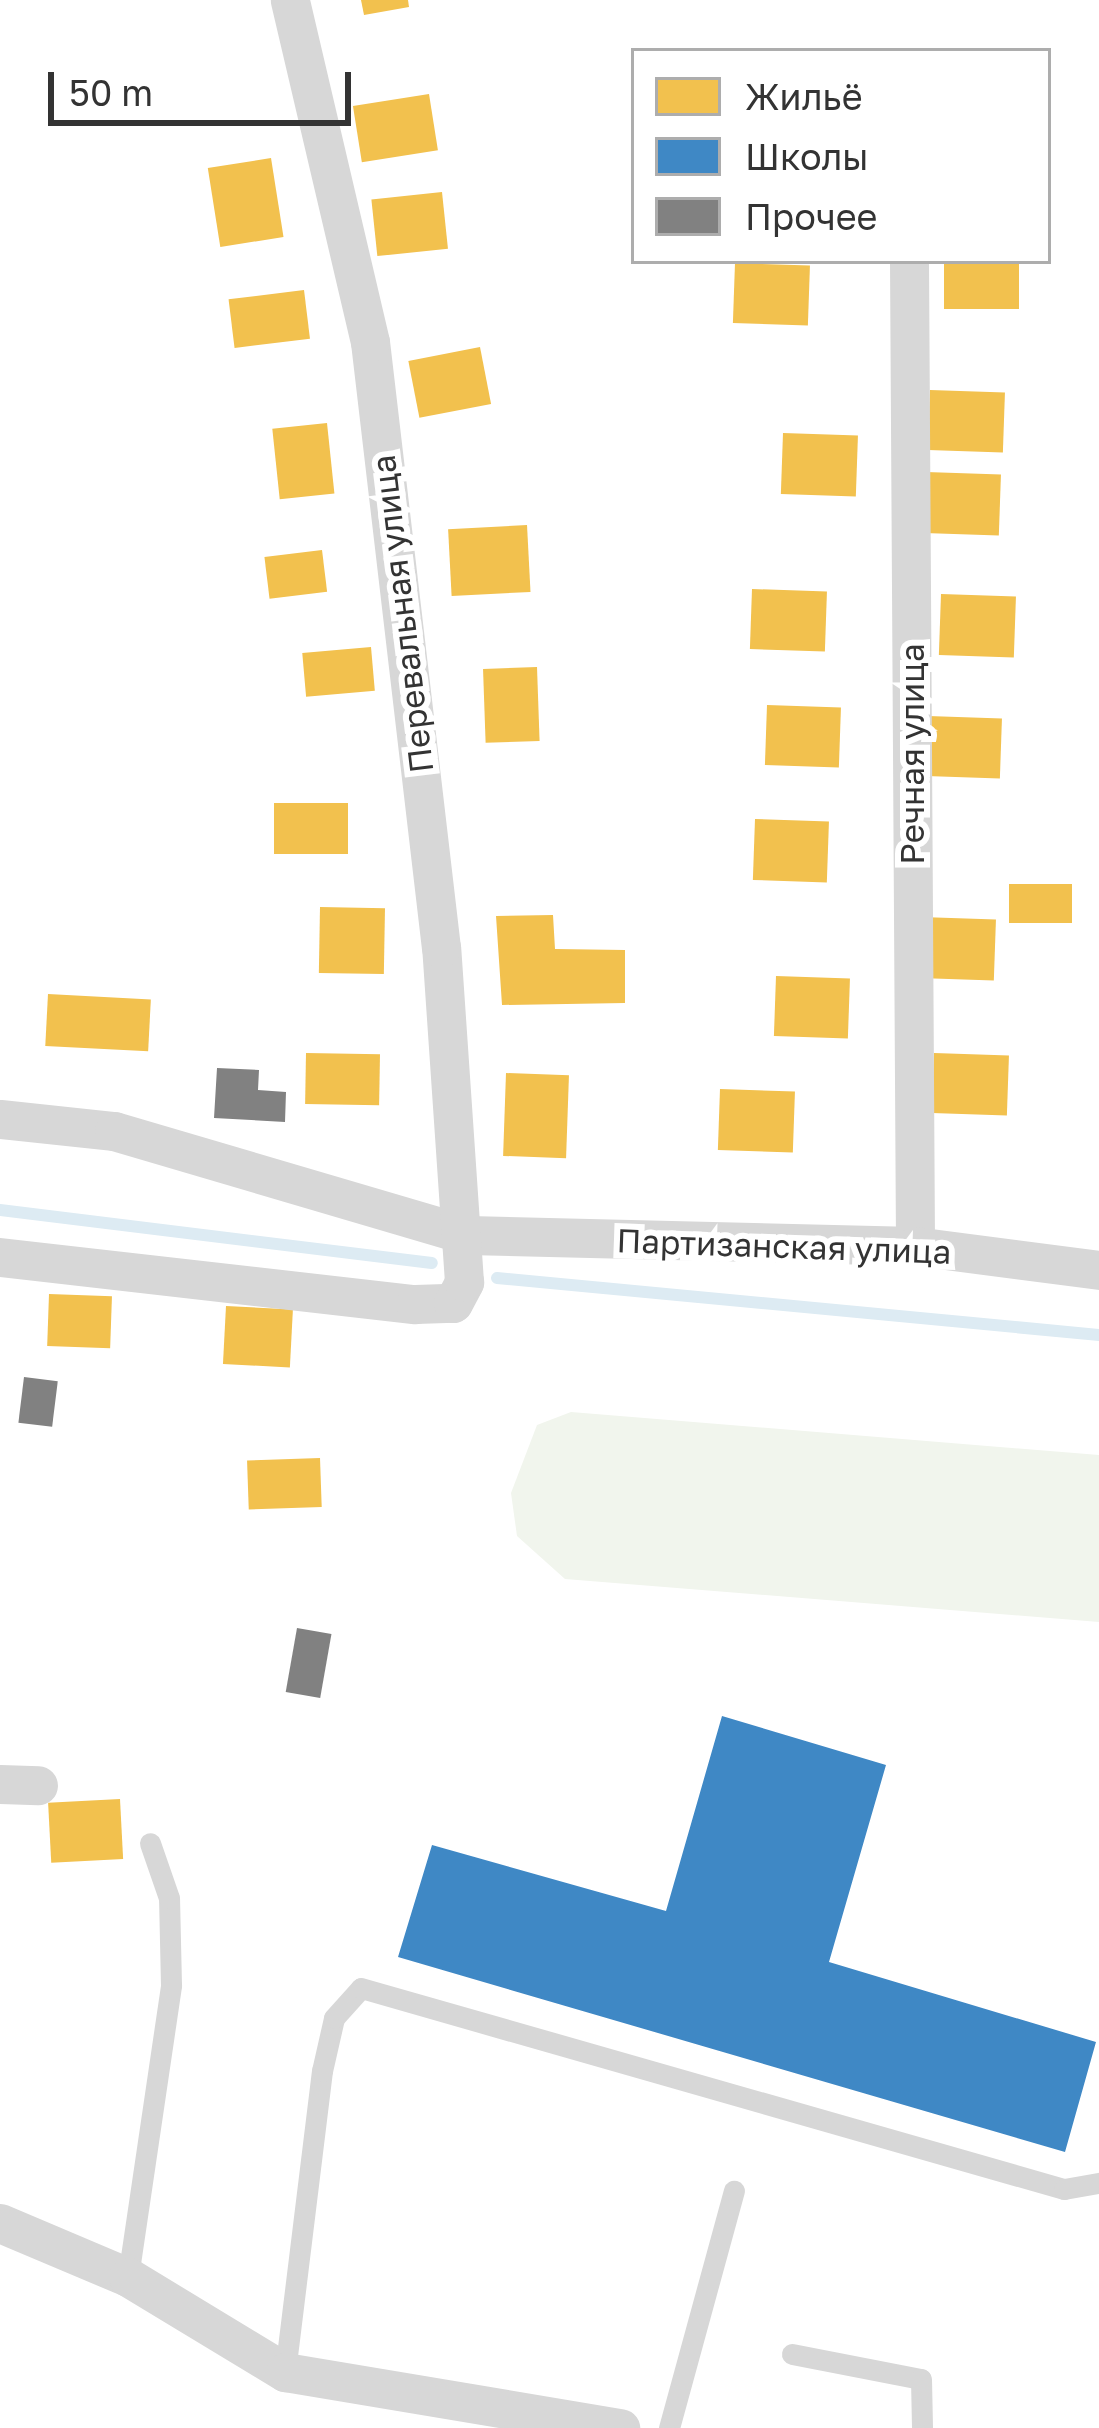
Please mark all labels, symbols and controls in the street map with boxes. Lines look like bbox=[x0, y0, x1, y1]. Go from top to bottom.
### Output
scale bar bbox=[54, 48, 357, 122]
legend bbox=[631, 48, 1051, 264]
text: 50 m bbox=[69, 71, 153, 114]
text: Жильё bbox=[745, 75, 863, 118]
text: Школы bbox=[745, 135, 868, 178]
text: Прочее bbox=[745, 195, 877, 238]
street label: Перевальная улица bbox=[363, 453, 441, 775]
street label: Речная улица bbox=[892, 643, 932, 865]
street label: Партизанская улица bbox=[616, 1220, 952, 1272]

